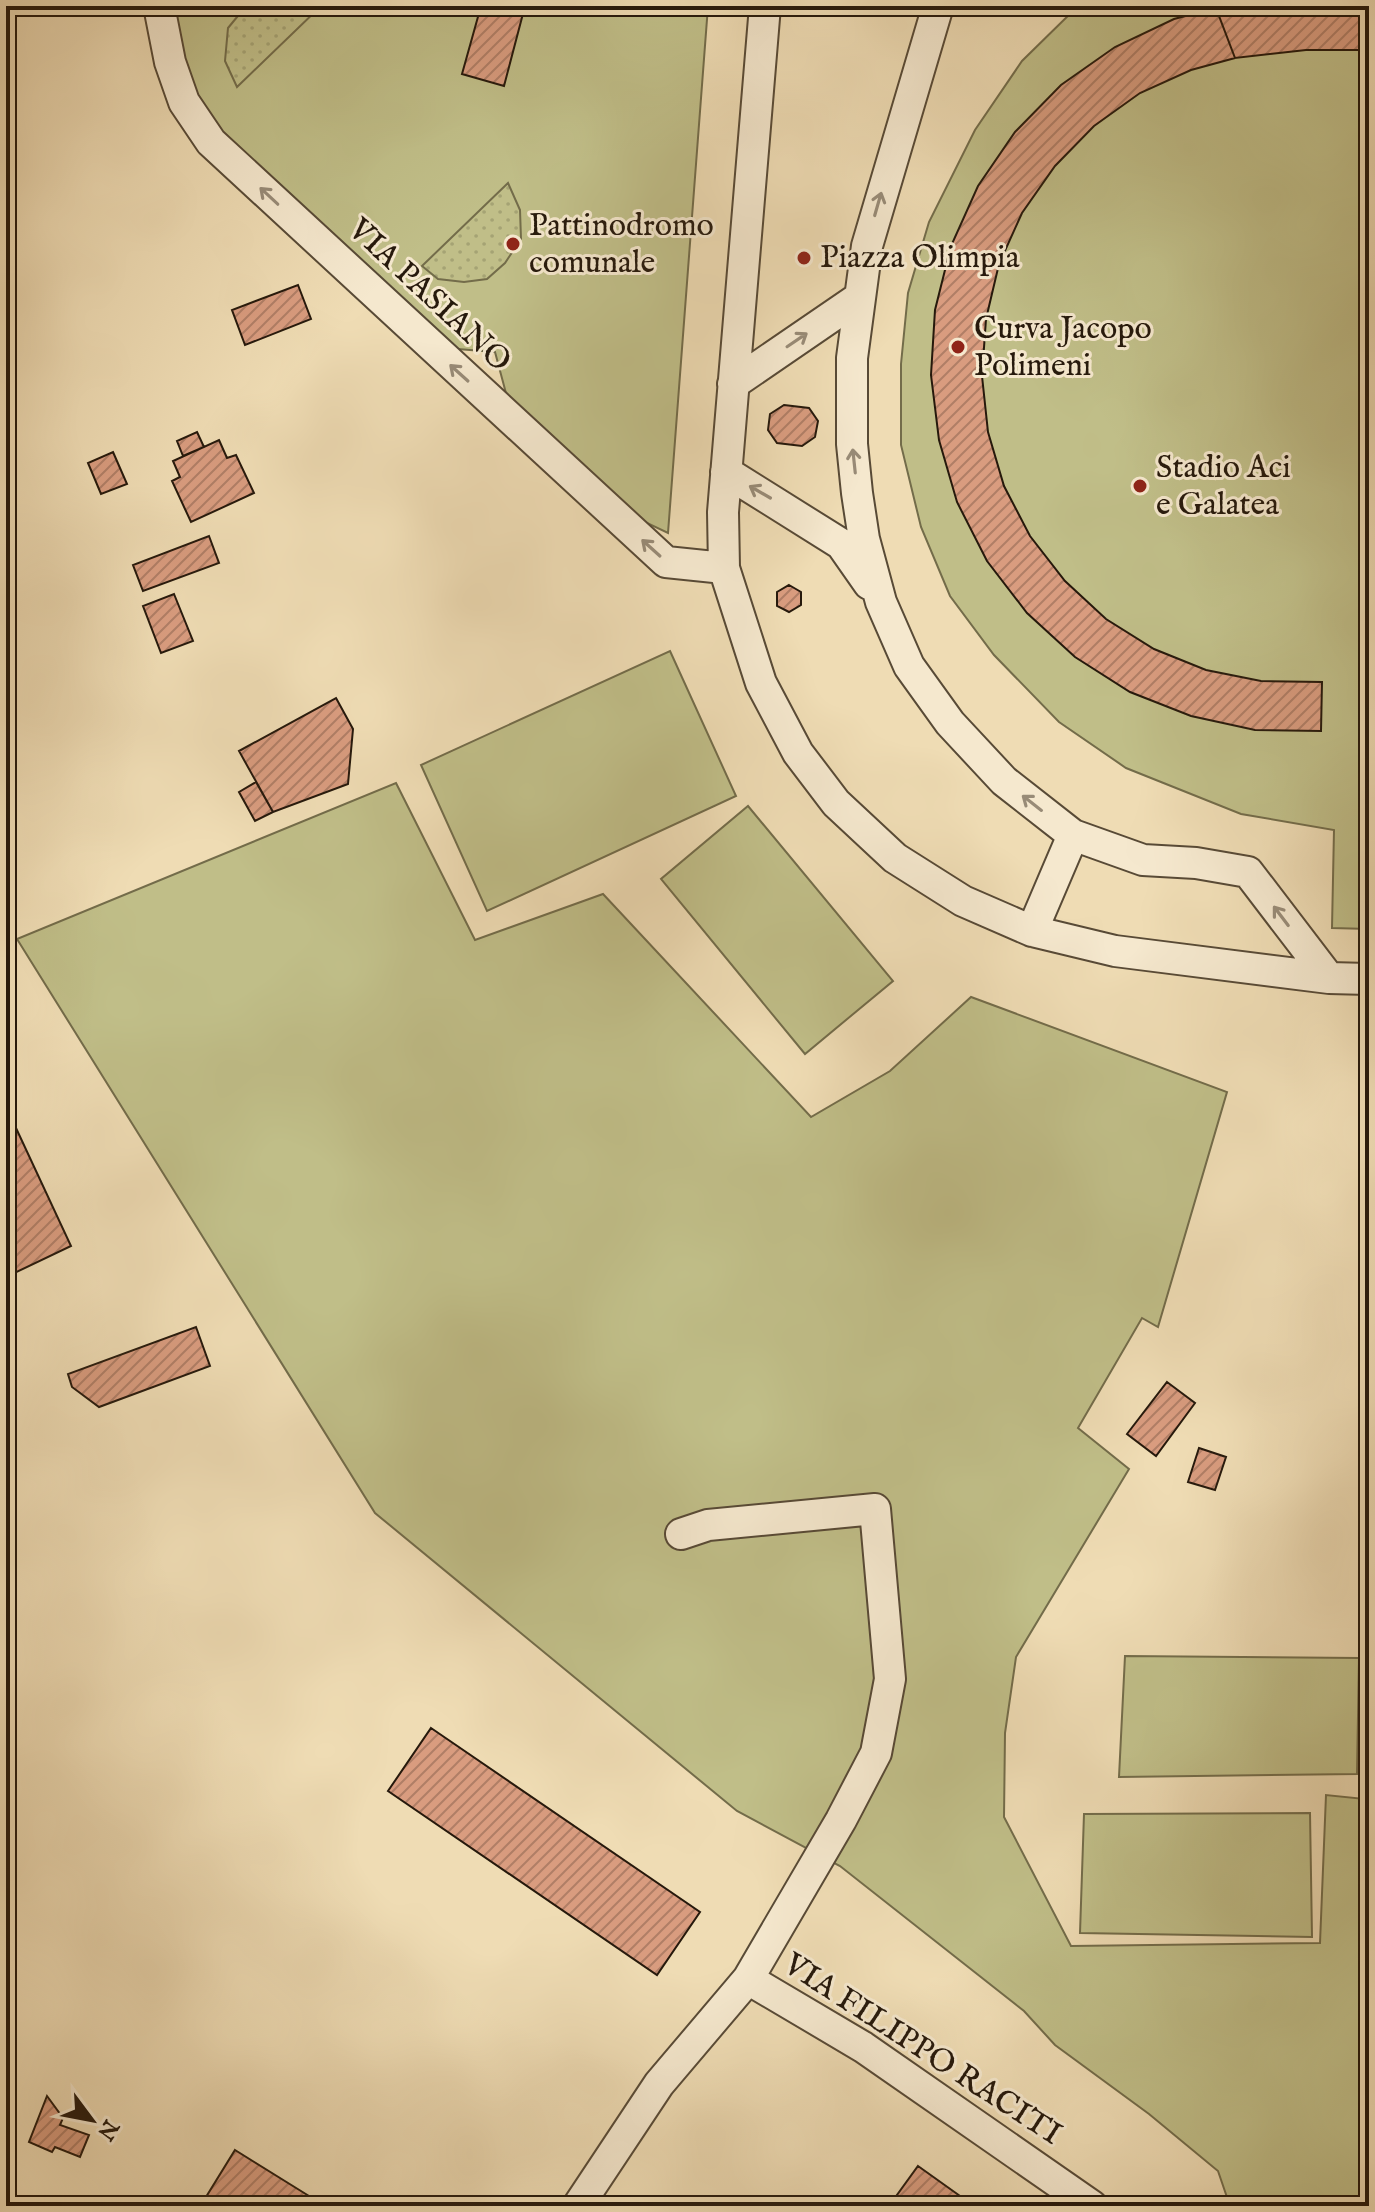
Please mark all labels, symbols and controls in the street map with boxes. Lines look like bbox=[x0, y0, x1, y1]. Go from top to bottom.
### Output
one-way arrow bbox=[259, 187, 279, 206]
one-way arrow bbox=[872, 192, 887, 218]
place label: Pattinodromo comunale bbox=[529, 206, 714, 284]
street label: VIA PASIANO bbox=[338, 209, 519, 382]
marker: Pattinodromo comunale bbox=[504, 235, 522, 253]
place label: Piazza Olimpia bbox=[820, 238, 1020, 279]
marker: Piazza Olimpia bbox=[795, 249, 813, 267]
place label: Curva Jacopo Polimeni bbox=[974, 309, 1152, 387]
one-way arrow bbox=[785, 332, 807, 348]
marker: Curva Jacopo Polimeni bbox=[949, 338, 967, 356]
one-way arrow bbox=[450, 365, 470, 383]
one-way arrow bbox=[846, 448, 861, 475]
place label: Stadio Aci e Galatea bbox=[1156, 448, 1291, 526]
marker: Stadio Aci e Galatea bbox=[1131, 477, 1149, 495]
one-way arrow bbox=[749, 484, 772, 500]
one-way arrow bbox=[642, 540, 662, 558]
one-way arrow bbox=[1022, 794, 1043, 811]
one-way arrow bbox=[1273, 906, 1290, 927]
street label: VIA FILIPPO RACITI bbox=[774, 1944, 1069, 2155]
north arrow bbox=[52, 2080, 132, 2160]
text: N bbox=[90, 2113, 125, 2145]

